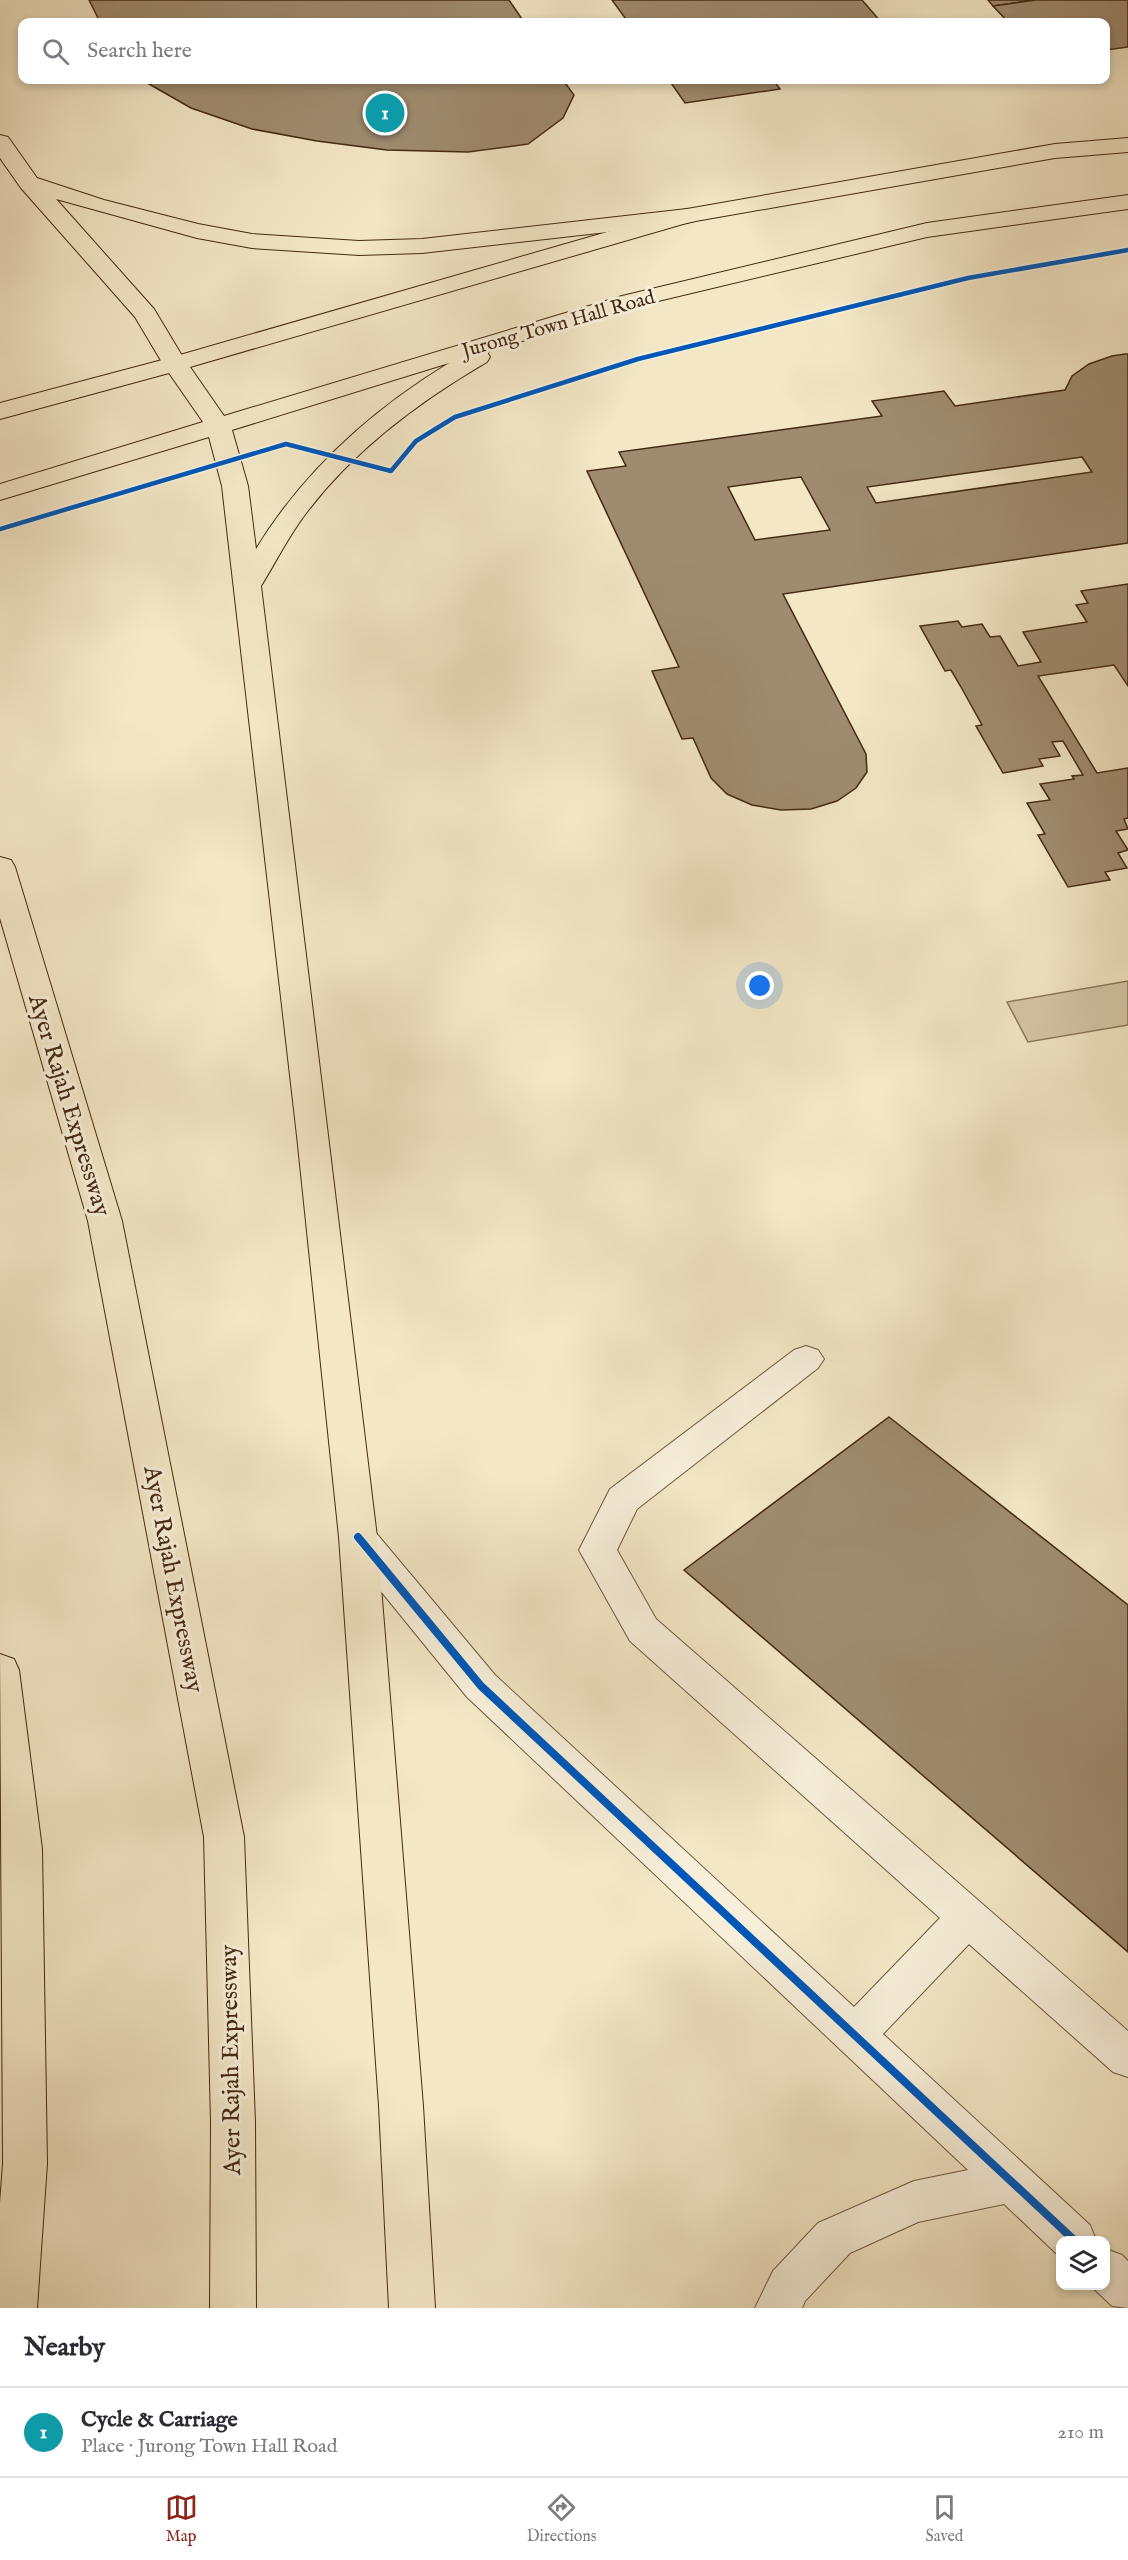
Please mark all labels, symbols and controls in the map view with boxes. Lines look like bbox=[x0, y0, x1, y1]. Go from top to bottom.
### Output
search box bbox=[18, 18, 1110, 84]
icon: search bbox=[39, 35, 72, 68]
text: Search here bbox=[87, 37, 192, 65]
pin: 1 bbox=[366, 90, 404, 136]
street label: Jurong Town Hall Road bbox=[457, 285, 658, 365]
your location bbox=[745, 971, 774, 1000]
street label: Ayer Rajah Expressway bbox=[20, 990, 117, 1220]
street label: Ayer Rajah Expressway bbox=[135, 1462, 210, 1696]
street label: Ayer Rajah Expressway bbox=[214, 1944, 249, 2176]
map controls bbox=[1056, 2236, 1110, 2290]
button: layers bbox=[1056, 2236, 1110, 2290]
text: Nearby bbox=[24, 2331, 105, 2364]
text: Cycle & Carriage bbox=[81, 2406, 238, 2434]
text: 1 bbox=[40, 2420, 47, 2445]
text: 210 m bbox=[1058, 2420, 1104, 2445]
text: Place · Jurong Town Hall Road bbox=[81, 2434, 337, 2459]
tab: Map bbox=[165, 2491, 198, 2547]
tab: Directions bbox=[527, 2491, 596, 2547]
tab: Saved bbox=[926, 2491, 963, 2547]

